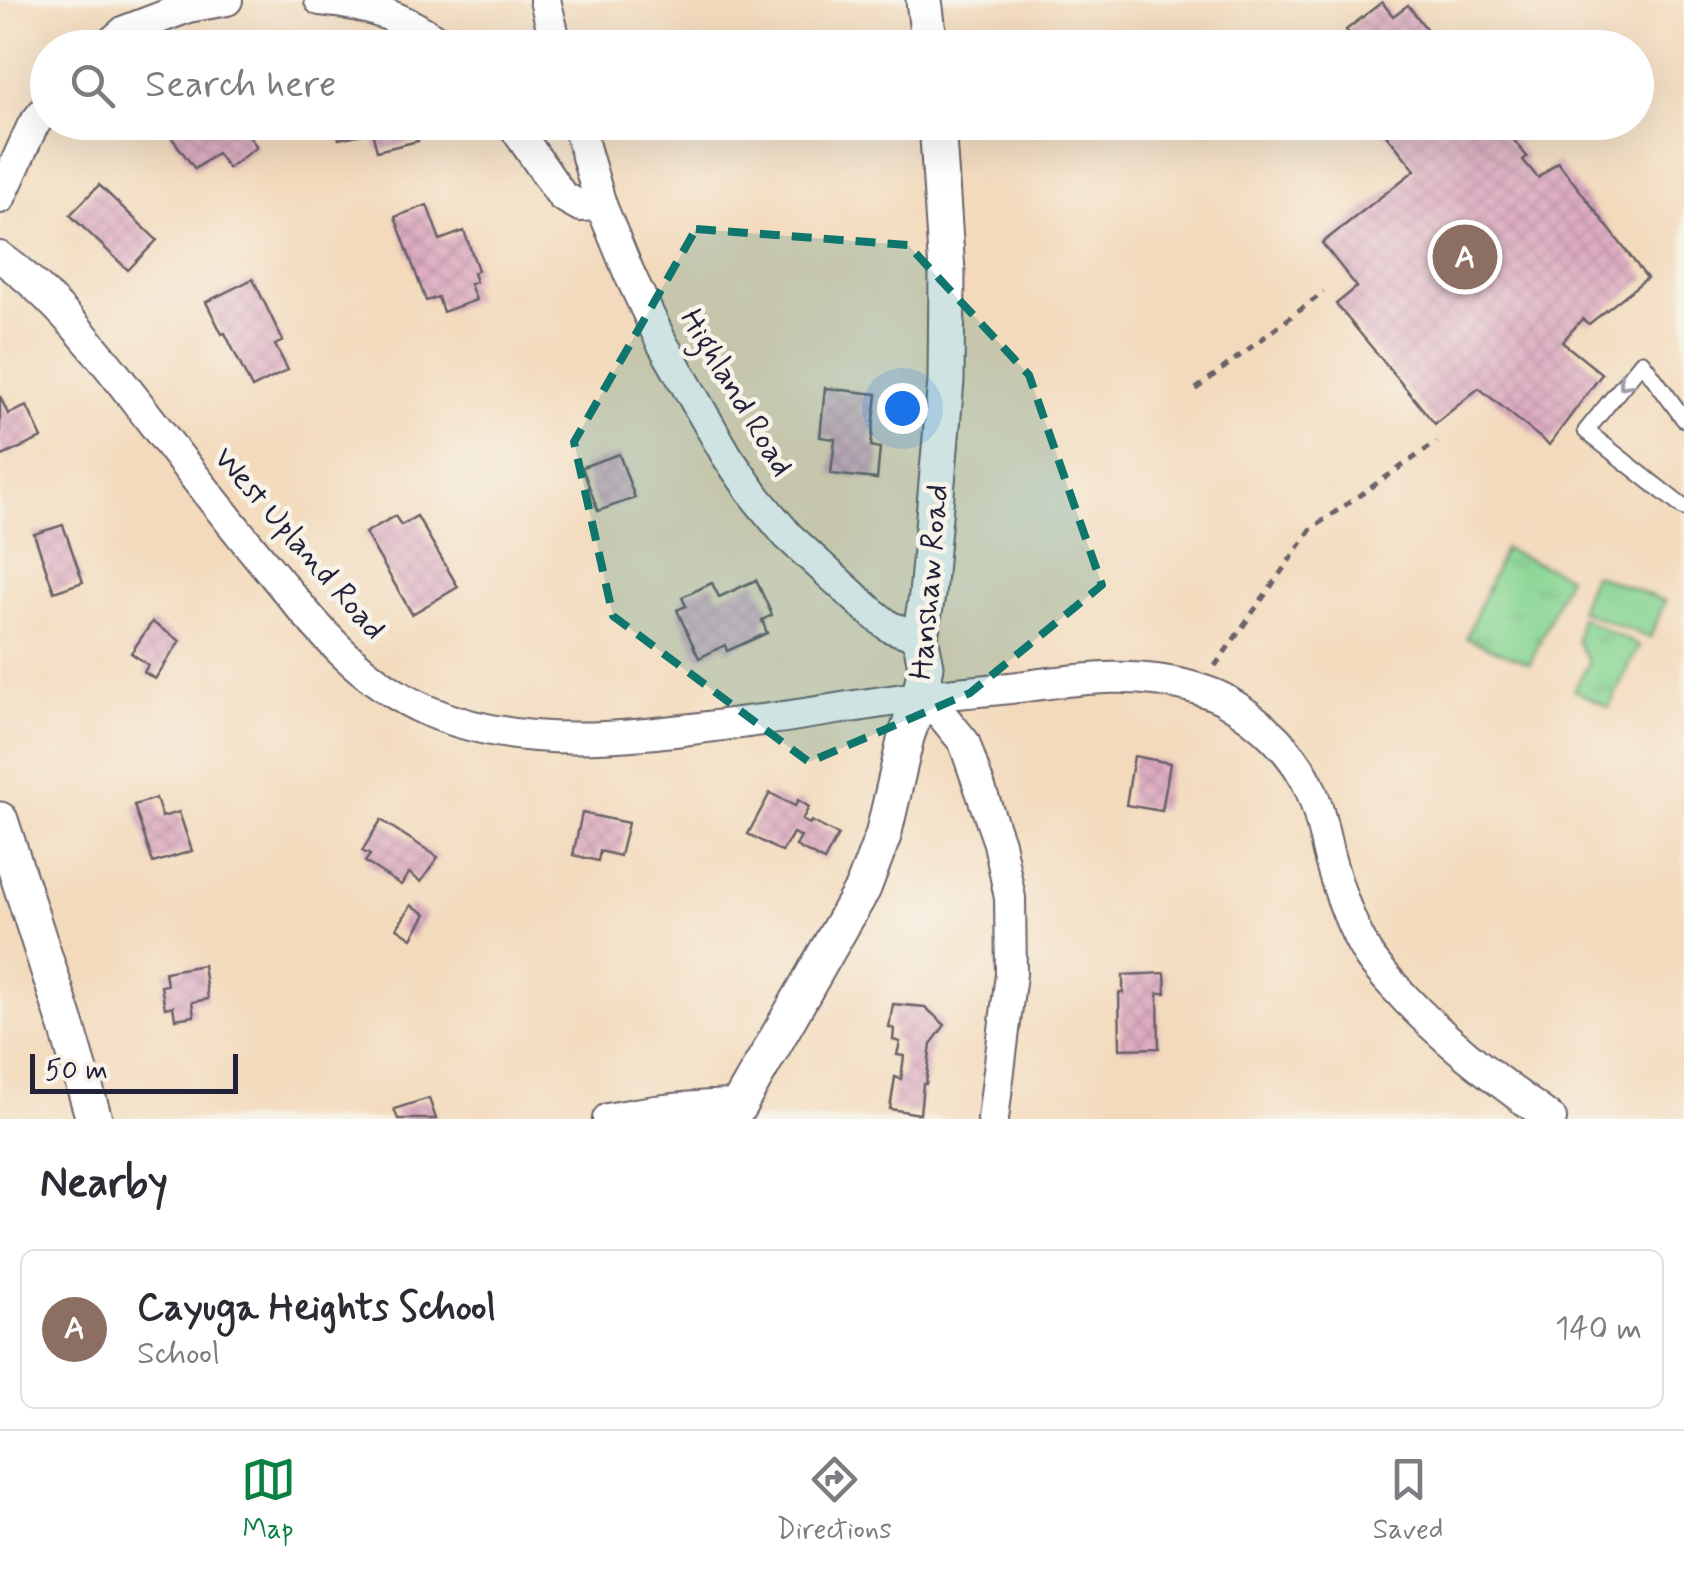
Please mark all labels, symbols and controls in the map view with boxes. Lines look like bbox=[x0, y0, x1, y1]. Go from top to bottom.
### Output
search box bbox=[30, 30, 1654, 140]
icon: search bbox=[65, 58, 120, 113]
text: Search here bbox=[145, 61, 336, 110]
pin: A bbox=[1432, 220, 1498, 294]
street label: Highland Road bbox=[667, 301, 803, 486]
one-way arrow bbox=[1619, 371, 1637, 389]
your location bbox=[877, 383, 928, 434]
street label: West Upland Road bbox=[203, 438, 395, 650]
street label: Hanshaw Road bbox=[901, 482, 959, 682]
scale bar bbox=[30, 1049, 238, 1094]
text: 50 m bbox=[45, 1053, 108, 1090]
text: Nearby bbox=[40, 1157, 168, 1212]
text: Cayuga Heights School bbox=[137, 1284, 496, 1333]
text: A bbox=[64, 1308, 85, 1350]
text: 140 m bbox=[1555, 1308, 1642, 1350]
text: School bbox=[137, 1333, 220, 1375]
tab: Map bbox=[241, 1452, 296, 1549]
tab: Directions bbox=[777, 1452, 892, 1549]
tab: Saved bbox=[1373, 1452, 1443, 1549]

